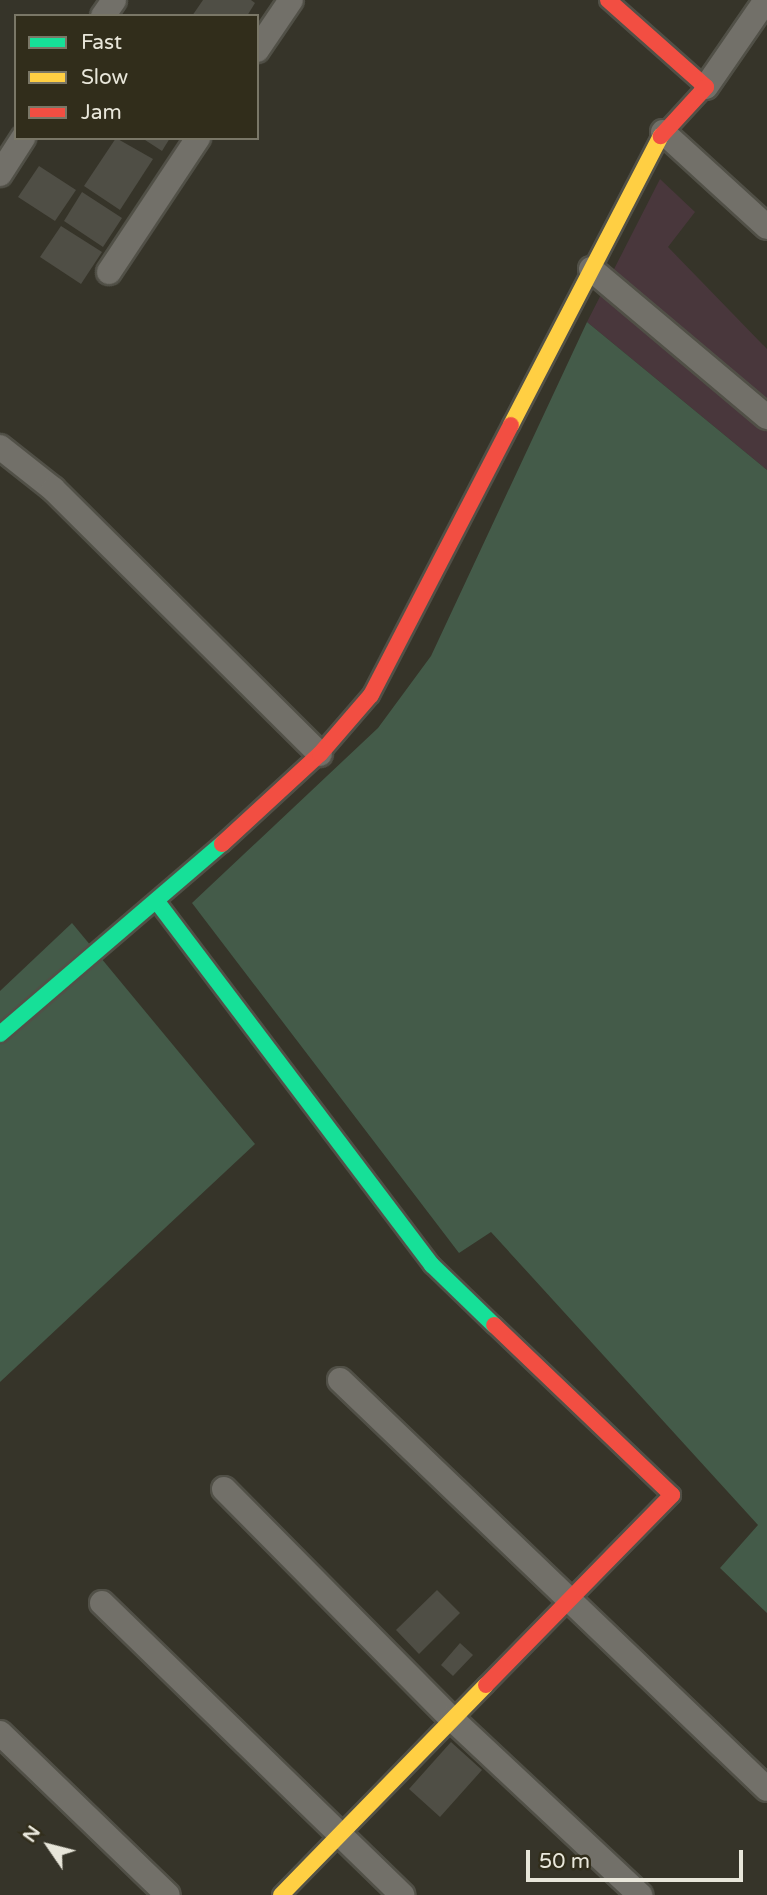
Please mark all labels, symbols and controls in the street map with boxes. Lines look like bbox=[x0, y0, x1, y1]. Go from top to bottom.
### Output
legend bbox=[14, 14, 259, 140]
text: Fast bbox=[81, 30, 122, 55]
text: Slow bbox=[81, 65, 128, 90]
text: Jam bbox=[81, 100, 122, 125]
north arrow bbox=[14, 1811, 84, 1881]
text: N bbox=[18, 1821, 45, 1847]
scale bar bbox=[529, 1836, 746, 1880]
text: 50 m bbox=[539, 1849, 590, 1874]

